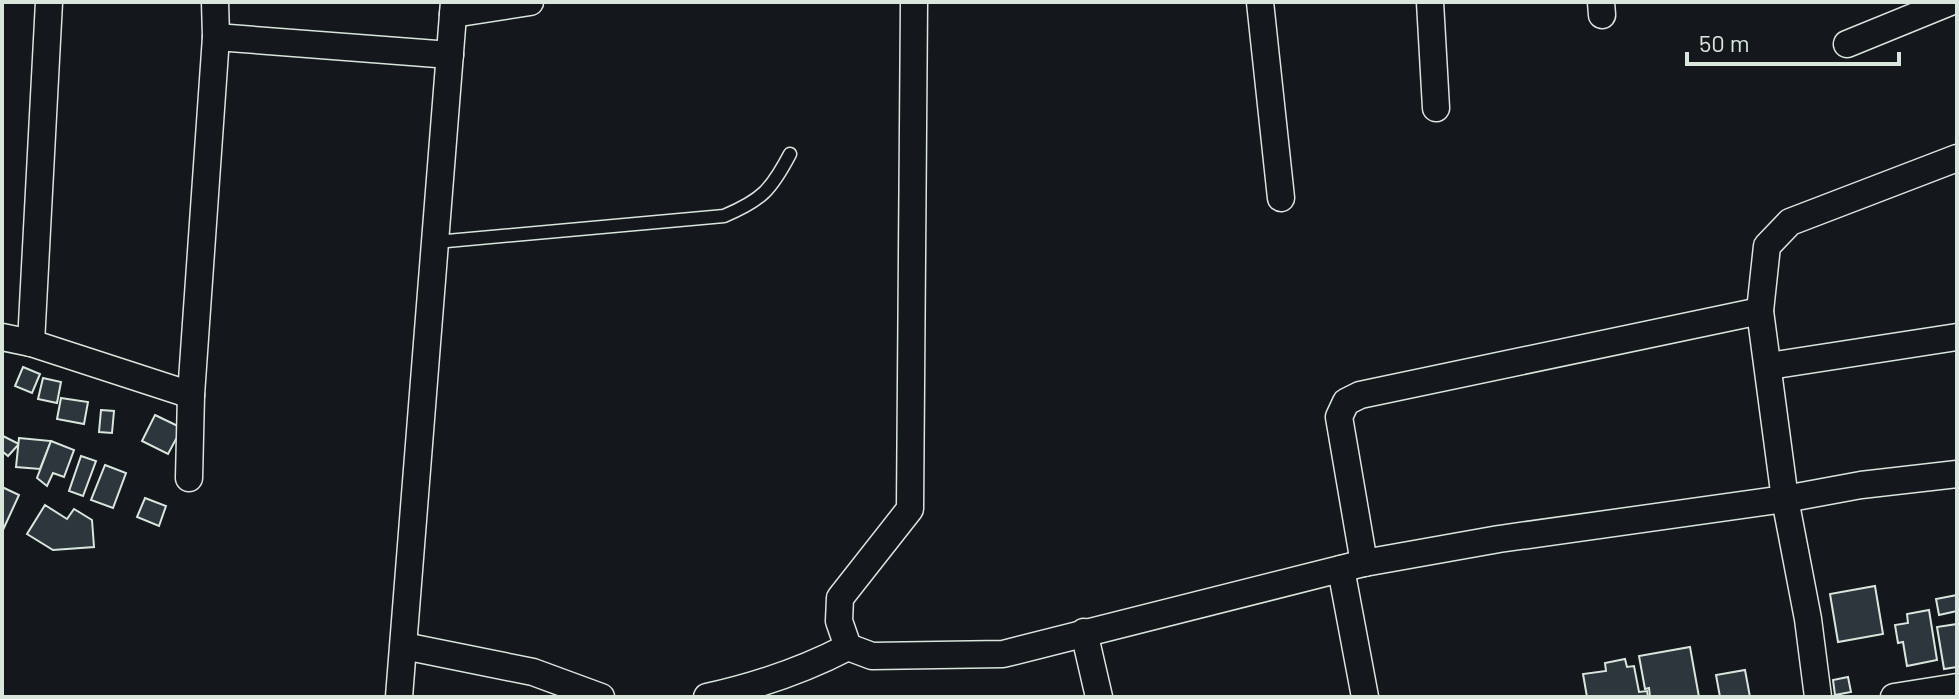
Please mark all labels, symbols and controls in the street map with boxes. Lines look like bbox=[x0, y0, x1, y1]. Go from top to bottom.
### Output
scale bar bbox=[1687, 16, 1899, 66]
text: 50 m bbox=[1699, 28, 1750, 57]

